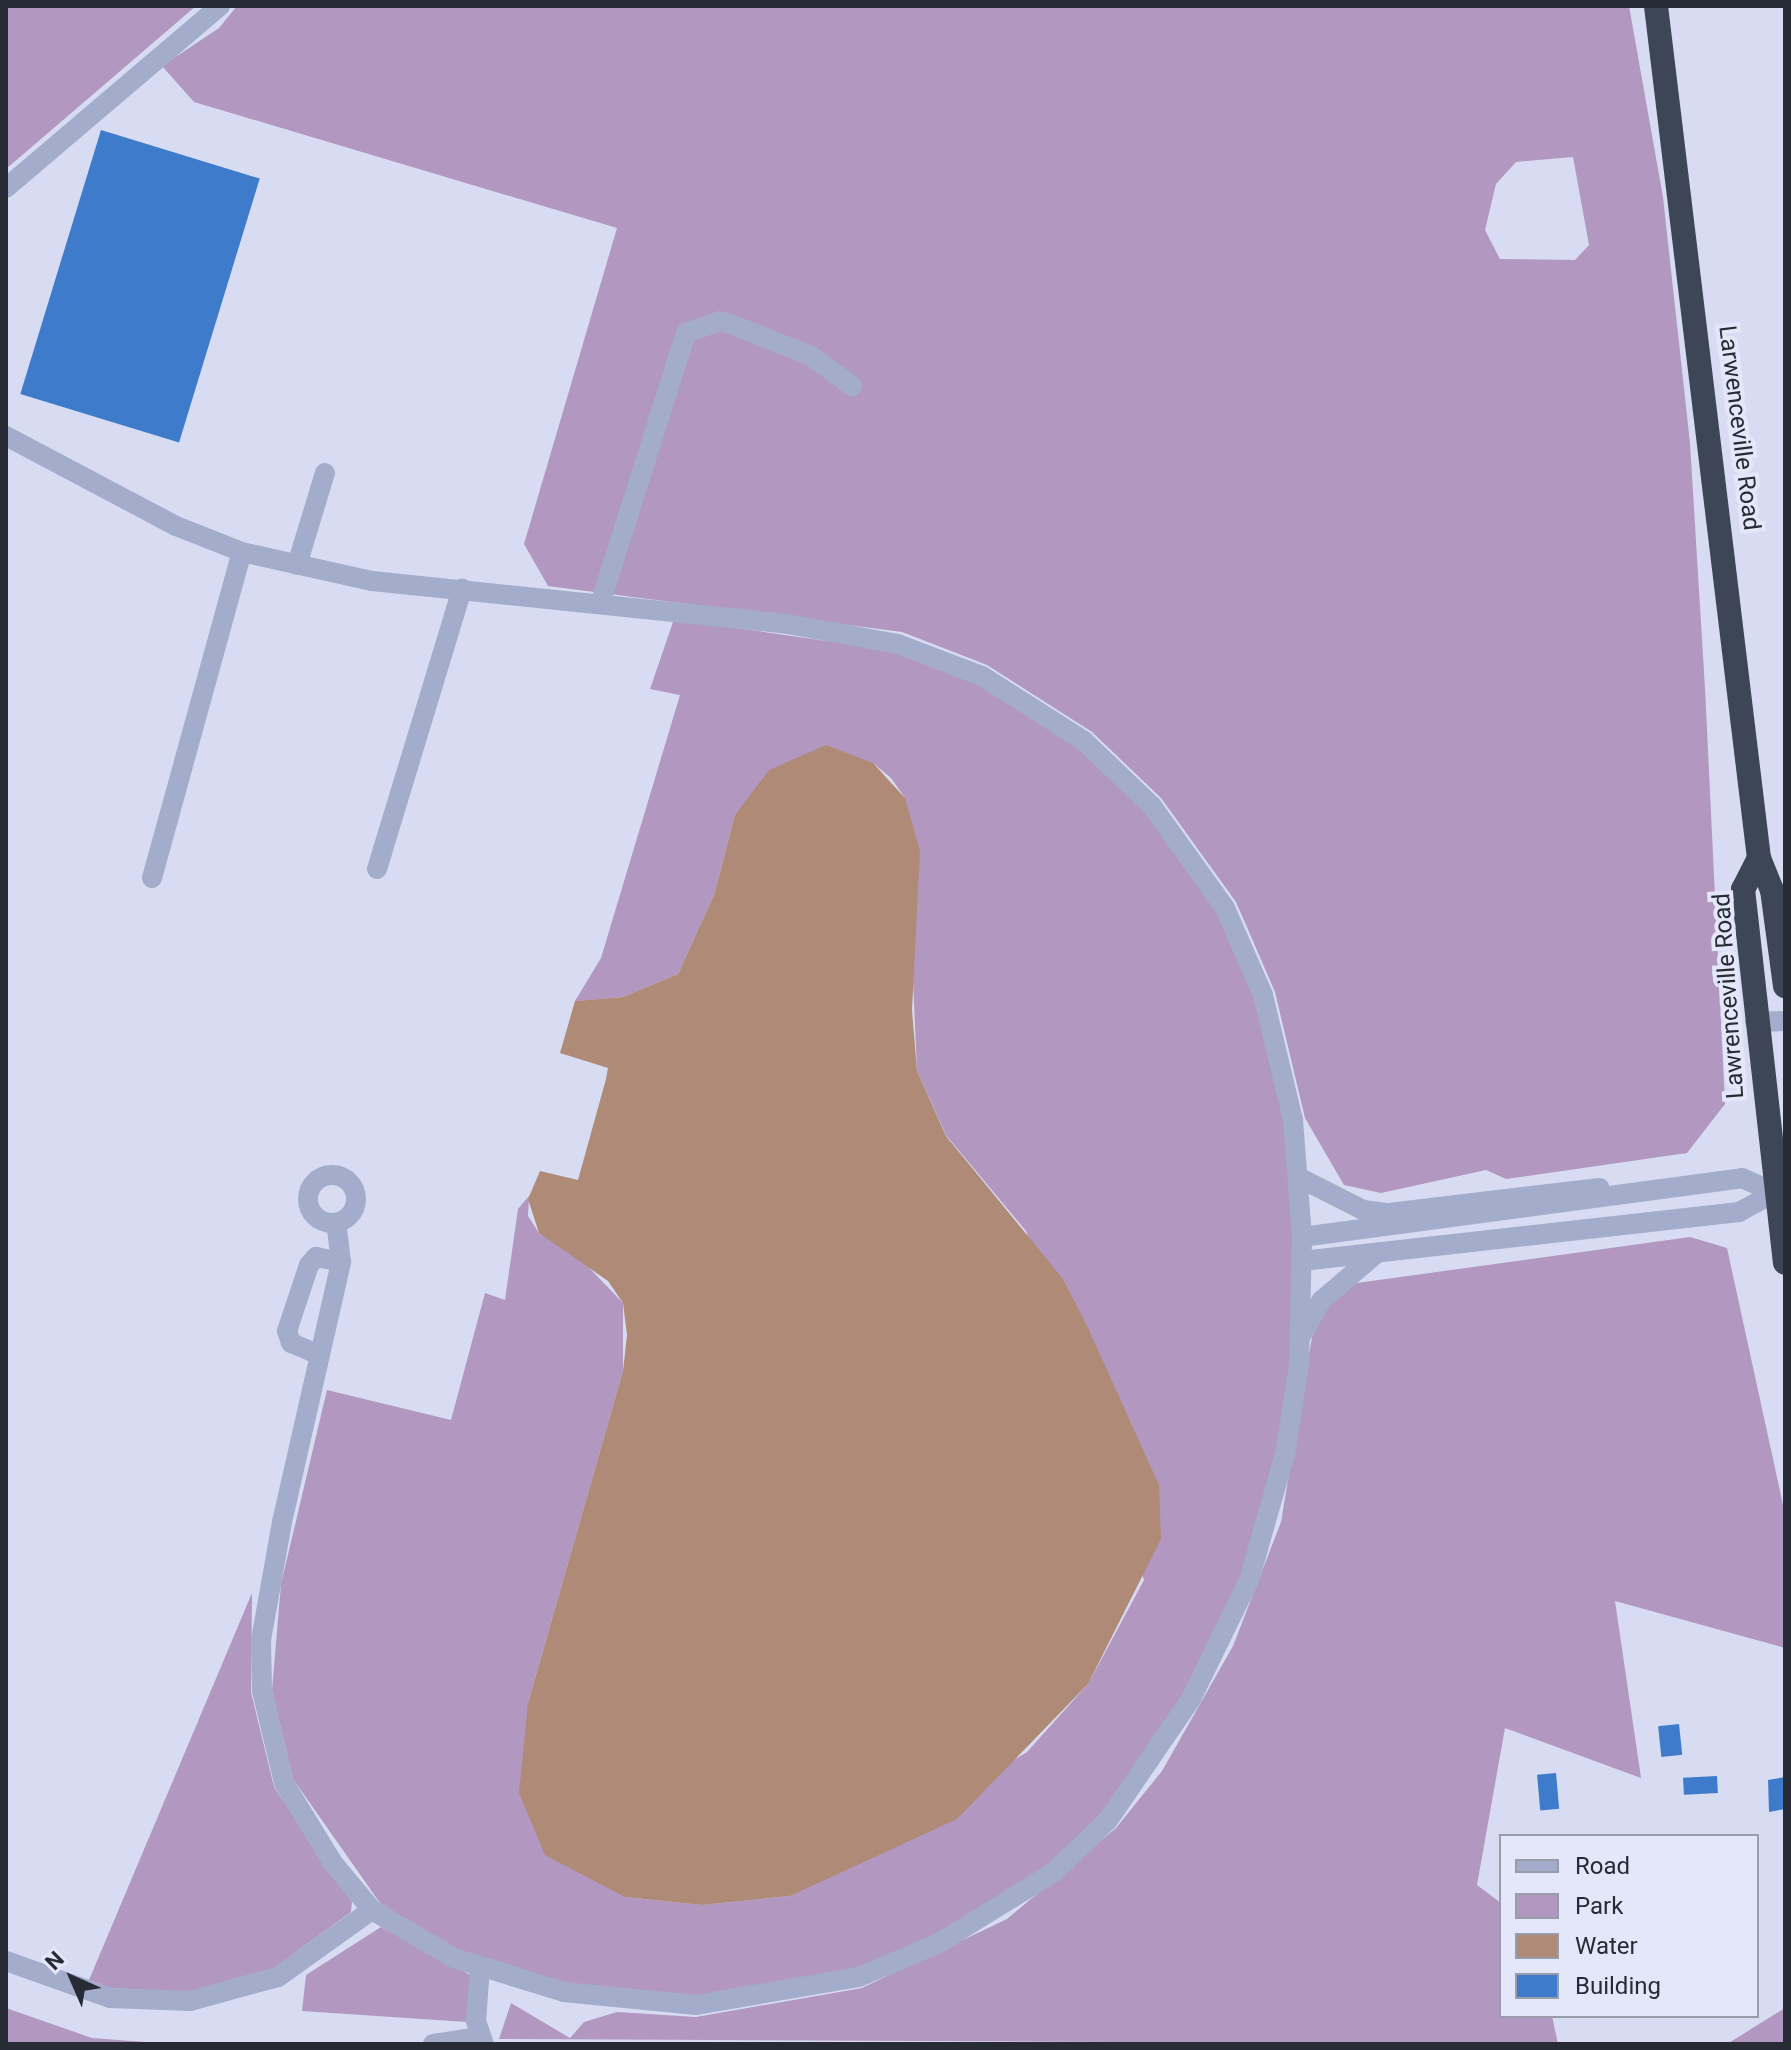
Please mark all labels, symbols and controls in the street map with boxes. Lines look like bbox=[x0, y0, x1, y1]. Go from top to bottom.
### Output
street label: Larwenceville Road bbox=[1712, 324, 1766, 532]
street label: Lawrenceville Road bbox=[1707, 892, 1751, 1100]
legend bbox=[1499, 1834, 1759, 2018]
text: Road bbox=[1575, 1852, 1630, 1880]
text: Park bbox=[1575, 1892, 1623, 1920]
text: Water bbox=[1575, 1932, 1638, 1960]
north arrow bbox=[32, 1938, 112, 2018]
text: N bbox=[40, 1946, 69, 1975]
text: Building bbox=[1575, 1972, 1661, 2000]

